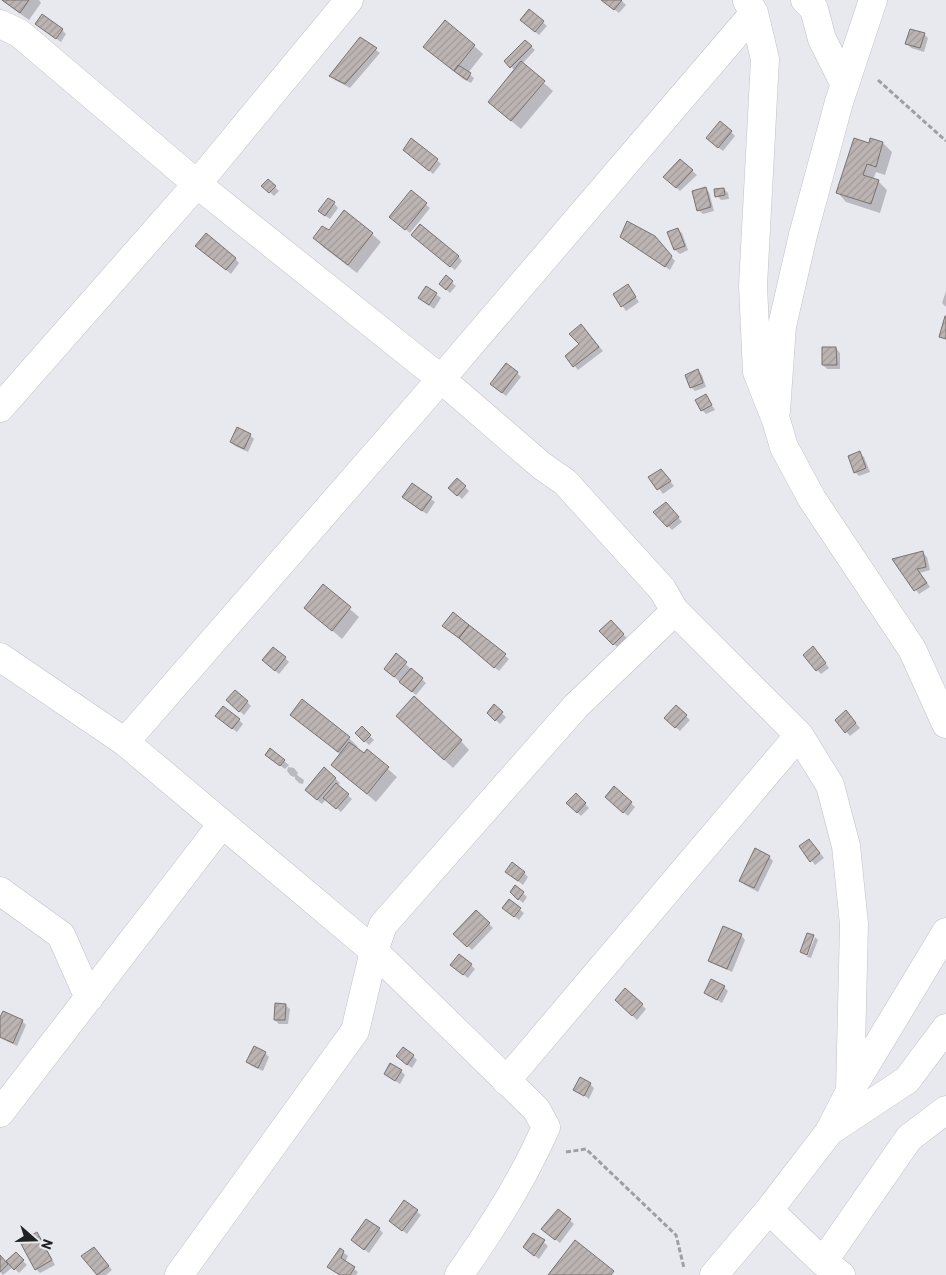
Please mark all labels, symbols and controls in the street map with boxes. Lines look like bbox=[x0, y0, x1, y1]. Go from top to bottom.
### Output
north arrow bbox=[10, 1215, 60, 1265]
text: N bbox=[38, 1237, 57, 1252]

